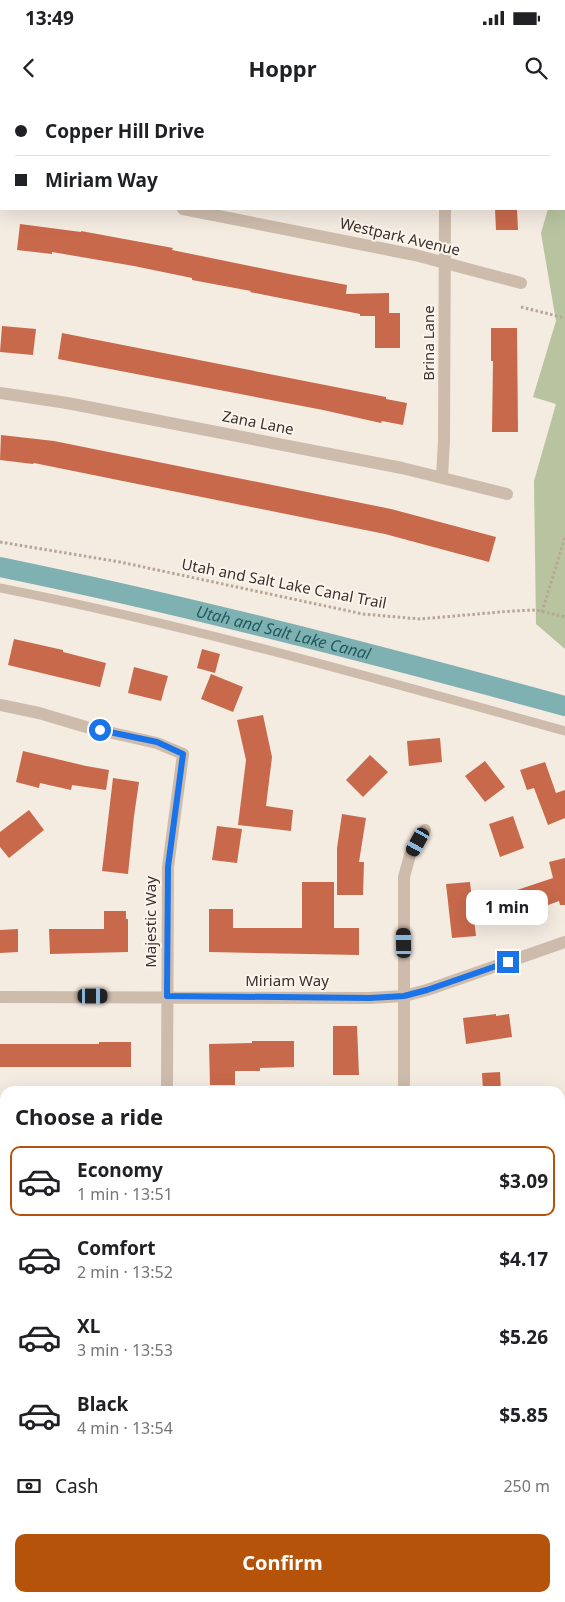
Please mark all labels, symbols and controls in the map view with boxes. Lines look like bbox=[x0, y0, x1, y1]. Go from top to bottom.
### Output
text: 13:49 bbox=[25, 5, 74, 31]
text: Hoppr bbox=[248, 53, 317, 83]
icon: back bbox=[15, 54, 43, 82]
icon: search bbox=[522, 54, 550, 82]
text: Copper Hill Drive bbox=[45, 118, 205, 144]
text: Miriam Way bbox=[45, 167, 158, 193]
street label: Westpark Avenue bbox=[338, 212, 462, 260]
street label: Brina Lane bbox=[418, 305, 438, 381]
street label: Zana Lane bbox=[221, 405, 296, 439]
street label: Utah and Salt Lake Canal Trail bbox=[180, 553, 388, 613]
water label: Utah and Salt Lake Canal bbox=[194, 600, 374, 665]
route start bbox=[89, 719, 111, 741]
car bbox=[404, 825, 431, 859]
street label: Majestic Way bbox=[140, 876, 160, 968]
callout: 1 min bbox=[467, 890, 549, 924]
text: 1 min bbox=[485, 896, 529, 918]
car bbox=[396, 928, 411, 958]
route end bbox=[497, 951, 519, 973]
street label: Miriam Way bbox=[245, 970, 329, 990]
car bbox=[78, 989, 108, 1004]
text: Choose a ride bbox=[15, 1101, 163, 1131]
text: Economy bbox=[77, 1157, 163, 1183]
icon: car bbox=[17, 1159, 62, 1204]
text: $3.09 bbox=[499, 1168, 548, 1194]
text: 1 min · 13:51 bbox=[77, 1183, 173, 1205]
text: Comfort bbox=[77, 1235, 156, 1261]
icon: car bbox=[17, 1237, 62, 1282]
text: $4.17 bbox=[499, 1246, 548, 1272]
text: 2 min · 13:52 bbox=[77, 1261, 173, 1283]
text: XL bbox=[77, 1313, 100, 1339]
icon: car bbox=[17, 1315, 62, 1360]
text: $5.26 bbox=[499, 1324, 548, 1350]
text: 3 min · 13:53 bbox=[77, 1339, 173, 1361]
text: Black bbox=[77, 1391, 128, 1417]
icon: car bbox=[17, 1393, 62, 1438]
text: $5.85 bbox=[499, 1402, 548, 1428]
text: 4 min · 13:54 bbox=[77, 1417, 173, 1439]
icon: cash bbox=[15, 1472, 43, 1500]
text: Cash bbox=[55, 1473, 99, 1499]
text: 250 m bbox=[503, 1475, 550, 1497]
button: Confirm bbox=[15, 1534, 550, 1592]

